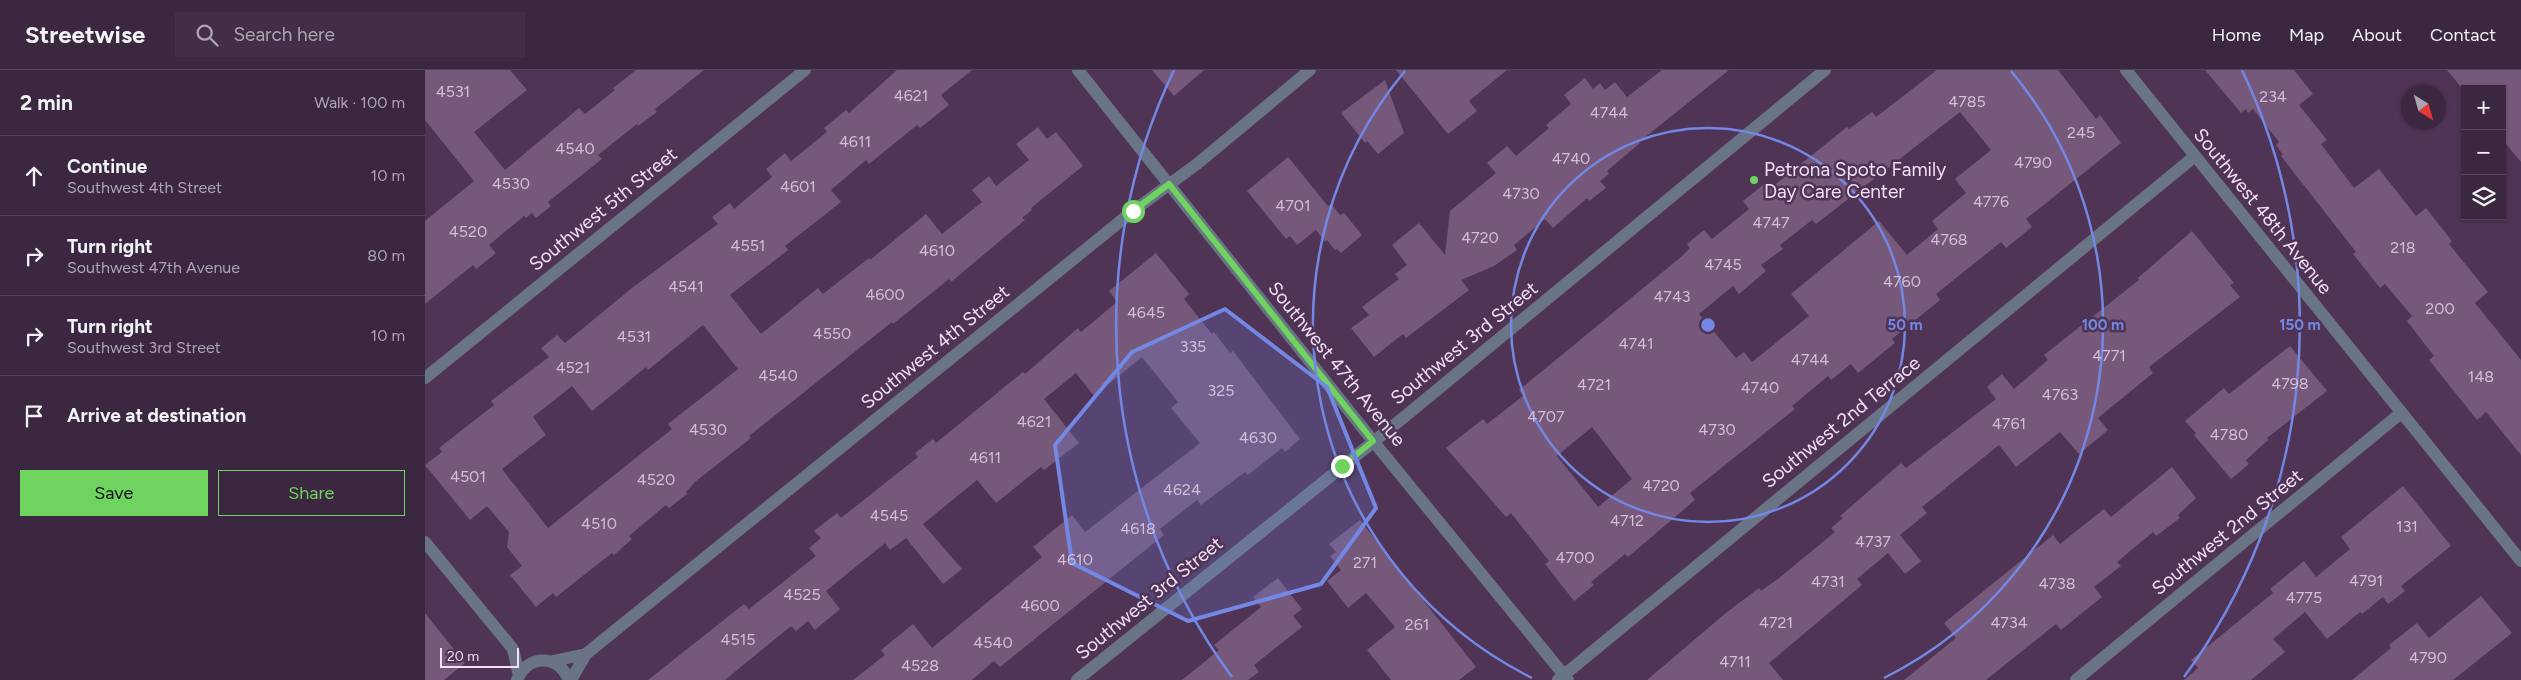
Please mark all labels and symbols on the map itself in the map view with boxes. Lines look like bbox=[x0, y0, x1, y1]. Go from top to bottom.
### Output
house number: 4531 bbox=[436, 82, 470, 101]
north arrow bbox=[2401, 85, 2446, 130]
house number: 4621 bbox=[894, 86, 928, 105]
house number: 234 bbox=[2259, 87, 2287, 106]
house number: 4785 bbox=[1948, 92, 1986, 111]
house number: 4744 bbox=[1590, 103, 1628, 122]
house number: 245 bbox=[2067, 123, 2095, 142]
street label: Southwest 48th Avenue bbox=[2189, 123, 2337, 299]
house number: 4611 bbox=[839, 132, 871, 151]
house number: 4540 bbox=[555, 139, 595, 158]
street label: Southwest 5th Street bbox=[525, 142, 681, 276]
house number: 4740 bbox=[1552, 149, 1590, 168]
house number: 4790 bbox=[2014, 153, 2052, 172]
place label: Petrona Spoto Family Day Care Center bbox=[1764, 158, 1946, 203]
house number: 4530 bbox=[492, 174, 530, 193]
marker: Petrona Spoto Family Day Care Center bbox=[1748, 174, 1760, 186]
house number: 4601 bbox=[780, 177, 816, 196]
house number: 4730 bbox=[1502, 184, 1540, 203]
house number: 4776 bbox=[1973, 192, 2009, 211]
house number: 4701 bbox=[1275, 196, 1311, 215]
route start bbox=[1122, 200, 1145, 223]
house number: 4747 bbox=[1752, 213, 1790, 232]
house number: 4520 bbox=[449, 222, 487, 241]
house number: 4720 bbox=[1461, 228, 1499, 247]
house number: 4768 bbox=[1930, 230, 1968, 249]
house number: 4551 bbox=[731, 236, 765, 255]
house number: 218 bbox=[2390, 238, 2416, 257]
house number: 4610 bbox=[919, 241, 955, 260]
house number: 4745 bbox=[1704, 255, 1742, 274]
house number: 4760 bbox=[1883, 272, 1921, 291]
house number: 4541 bbox=[668, 277, 704, 296]
street label: Southwest 47th Avenue bbox=[1263, 277, 1411, 451]
street label: Southwest 3rd Street bbox=[1386, 277, 1542, 409]
street label: Southwest 4th Street bbox=[856, 280, 1014, 414]
house number: 4600 bbox=[865, 285, 905, 304]
house number: 4743 bbox=[1653, 287, 1691, 306]
house number: 200 bbox=[2425, 299, 2455, 318]
house number: 4645 bbox=[1127, 303, 1165, 322]
centre of rings bbox=[1699, 316, 1717, 334]
text: 50 m bbox=[1887, 316, 1923, 334]
text: 100 m bbox=[2082, 316, 2124, 334]
text: 150 m bbox=[2279, 316, 2321, 334]
house number: 4550 bbox=[813, 324, 851, 343]
house number: 4531 bbox=[617, 327, 651, 346]
house number: 4741 bbox=[1618, 334, 1654, 353]
house number: 335 bbox=[1180, 337, 1206, 356]
house number: 4771 bbox=[2092, 346, 2126, 365]
house number: 4744 bbox=[1791, 350, 1829, 369]
street label: Southwest 2nd Terrace bbox=[1757, 351, 1925, 493]
house number: 4521 bbox=[556, 358, 590, 377]
house number: 4540 bbox=[758, 366, 798, 385]
house number: 148 bbox=[2468, 367, 2494, 386]
house number: 4798 bbox=[2271, 374, 2309, 393]
house number: 4721 bbox=[1577, 375, 1611, 394]
house number: 4740 bbox=[1741, 378, 1779, 397]
house number: 325 bbox=[1208, 381, 1234, 400]
house number: 4763 bbox=[2042, 385, 2078, 404]
house number: 4707 bbox=[1527, 407, 1565, 426]
house number: 4621 bbox=[1017, 412, 1051, 431]
house number: 4761 bbox=[1992, 414, 2026, 433]
house number: 4530 bbox=[689, 420, 727, 439]
house number: 4730 bbox=[1698, 420, 1736, 439]
house number: 4780 bbox=[2210, 425, 2248, 444]
house number: 4630 bbox=[1239, 428, 1277, 447]
house number: 4611 bbox=[969, 448, 1001, 467]
route end bbox=[1331, 455, 1354, 478]
street label: Southwest 2nd Street bbox=[2147, 464, 2307, 600]
house number: 4501 bbox=[450, 467, 486, 486]
house number: 4520 bbox=[637, 470, 675, 489]
house number: 4720 bbox=[1642, 476, 1680, 495]
house number: 4624 bbox=[1163, 480, 1201, 499]
house number: 4545 bbox=[870, 506, 908, 525]
house number: 4712 bbox=[1610, 511, 1644, 530]
house number: 4510 bbox=[581, 514, 617, 533]
house number: 131 bbox=[2396, 517, 2418, 536]
house number: 4618 bbox=[1120, 519, 1156, 538]
street label: Southwest 3rd Street bbox=[1071, 532, 1227, 664]
house number: 4737 bbox=[1855, 532, 1891, 551]
house number: 4700 bbox=[1555, 548, 1595, 567]
house number: 4610 bbox=[1057, 550, 1093, 569]
house number: 271 bbox=[1353, 553, 1377, 572]
house number: 4791 bbox=[2349, 571, 2383, 590]
house number: 4731 bbox=[1811, 572, 1845, 591]
house number: 4738 bbox=[2038, 574, 2076, 593]
house number: 4525 bbox=[783, 585, 821, 604]
house number: 4775 bbox=[2286, 588, 2322, 607]
house number: 4600 bbox=[1020, 596, 1060, 615]
house number: 4721 bbox=[1759, 613, 1793, 632]
house number: 4734 bbox=[1990, 613, 2028, 632]
house number: 261 bbox=[1405, 615, 1429, 634]
house number: 4515 bbox=[721, 630, 755, 649]
house number: 4540 bbox=[973, 633, 1013, 652]
scale bar bbox=[440, 645, 519, 668]
house number: 4790 bbox=[2409, 648, 2447, 667]
house number: 4711 bbox=[1719, 652, 1751, 671]
house number: 4528 bbox=[901, 656, 939, 675]

